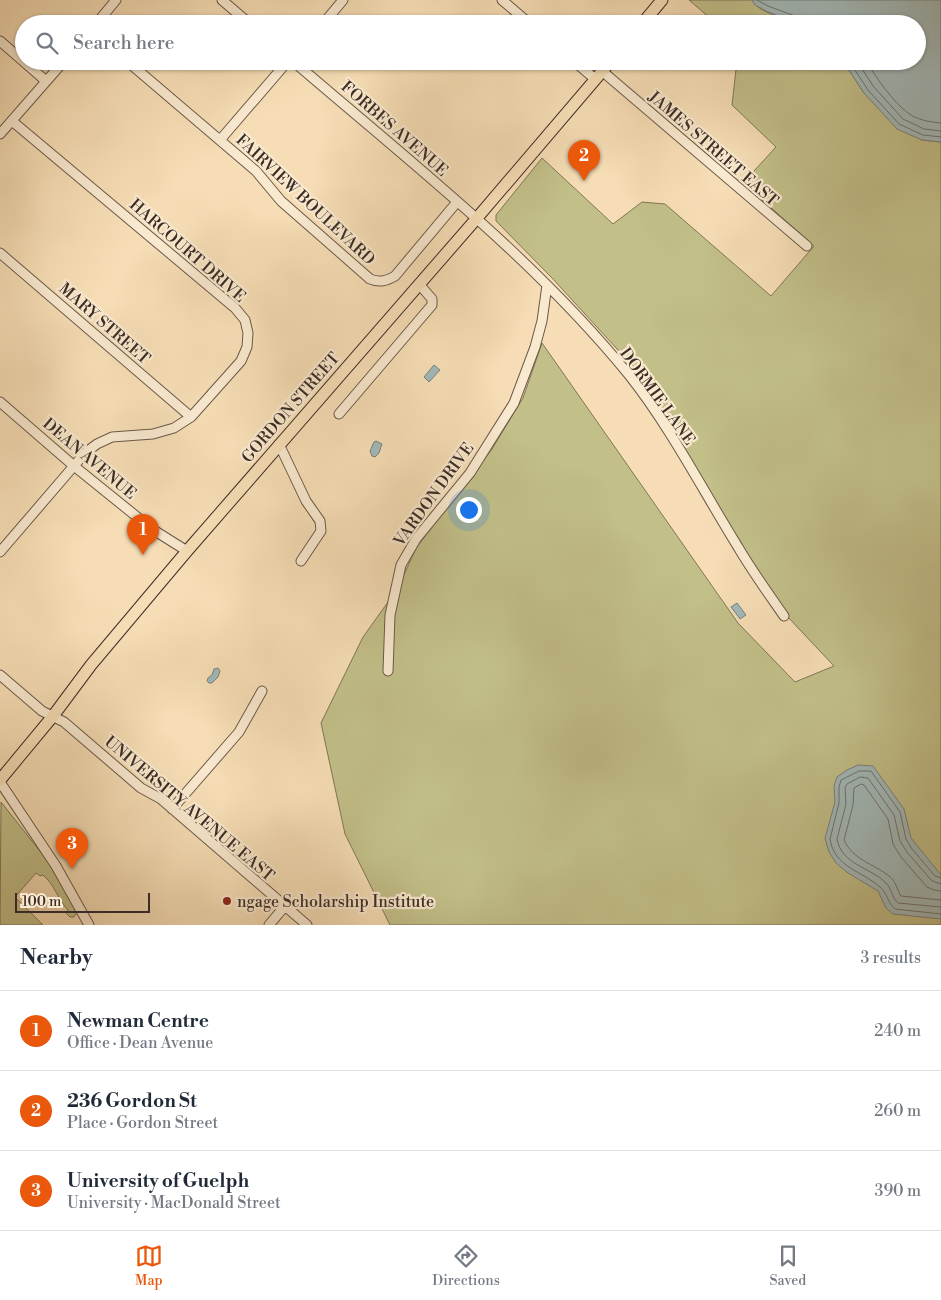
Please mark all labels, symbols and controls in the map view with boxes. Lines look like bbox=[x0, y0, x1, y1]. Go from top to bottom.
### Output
search box bbox=[15, 15, 926, 70]
icon: search bbox=[33, 29, 61, 57]
text: Search here bbox=[73, 31, 174, 55]
street label: FORBES AVENUE bbox=[337, 77, 452, 181]
street label: JAMES STREET EAST bbox=[643, 86, 782, 211]
street label: FAIRVIEW BOULEVARD bbox=[232, 130, 379, 269]
pin: 2 bbox=[568, 140, 600, 181]
street label: HARCOURT DRIVE bbox=[125, 195, 250, 307]
street label: MARY STREET bbox=[55, 279, 154, 369]
street label: DORMIE LANE bbox=[615, 344, 699, 449]
street label: GORDON STREET bbox=[237, 348, 344, 467]
street label: DEAN AVENUE bbox=[38, 414, 140, 504]
street label: VARDON DRIVE bbox=[389, 439, 478, 551]
your location bbox=[456, 497, 482, 523]
pin: 1 bbox=[127, 514, 159, 555]
street label: UNIVERSITY AVENUE EAST bbox=[100, 732, 278, 886]
pin: 3 bbox=[56, 828, 88, 869]
scale bar bbox=[15, 890, 150, 913]
place label: ngage Scholarship Institute bbox=[237, 892, 434, 912]
text: 100 m bbox=[22, 893, 61, 911]
marker: ngage Scholarship Institute bbox=[221, 895, 233, 907]
text: Nearby bbox=[20, 945, 93, 971]
text: 3 results bbox=[860, 948, 921, 968]
text: Newman Centre bbox=[67, 1009, 209, 1033]
text: 1 bbox=[32, 1021, 40, 1041]
text: 240 m bbox=[874, 1021, 921, 1041]
text: Office · Dean Avenue bbox=[67, 1033, 213, 1053]
text: 236 Gordon St bbox=[67, 1089, 197, 1113]
text: 2 bbox=[31, 1101, 41, 1121]
text: 260 m bbox=[874, 1101, 921, 1121]
text: Place · Gordon Street bbox=[67, 1113, 218, 1133]
text: University of Guelph bbox=[67, 1169, 249, 1193]
text: 3 bbox=[31, 1181, 41, 1201]
text: 390 m bbox=[875, 1181, 921, 1201]
text: University · MacDonald Street bbox=[67, 1193, 281, 1213]
tab: Map bbox=[135, 1242, 163, 1290]
tab: Directions bbox=[432, 1242, 500, 1290]
tab: Saved bbox=[769, 1242, 806, 1290]

